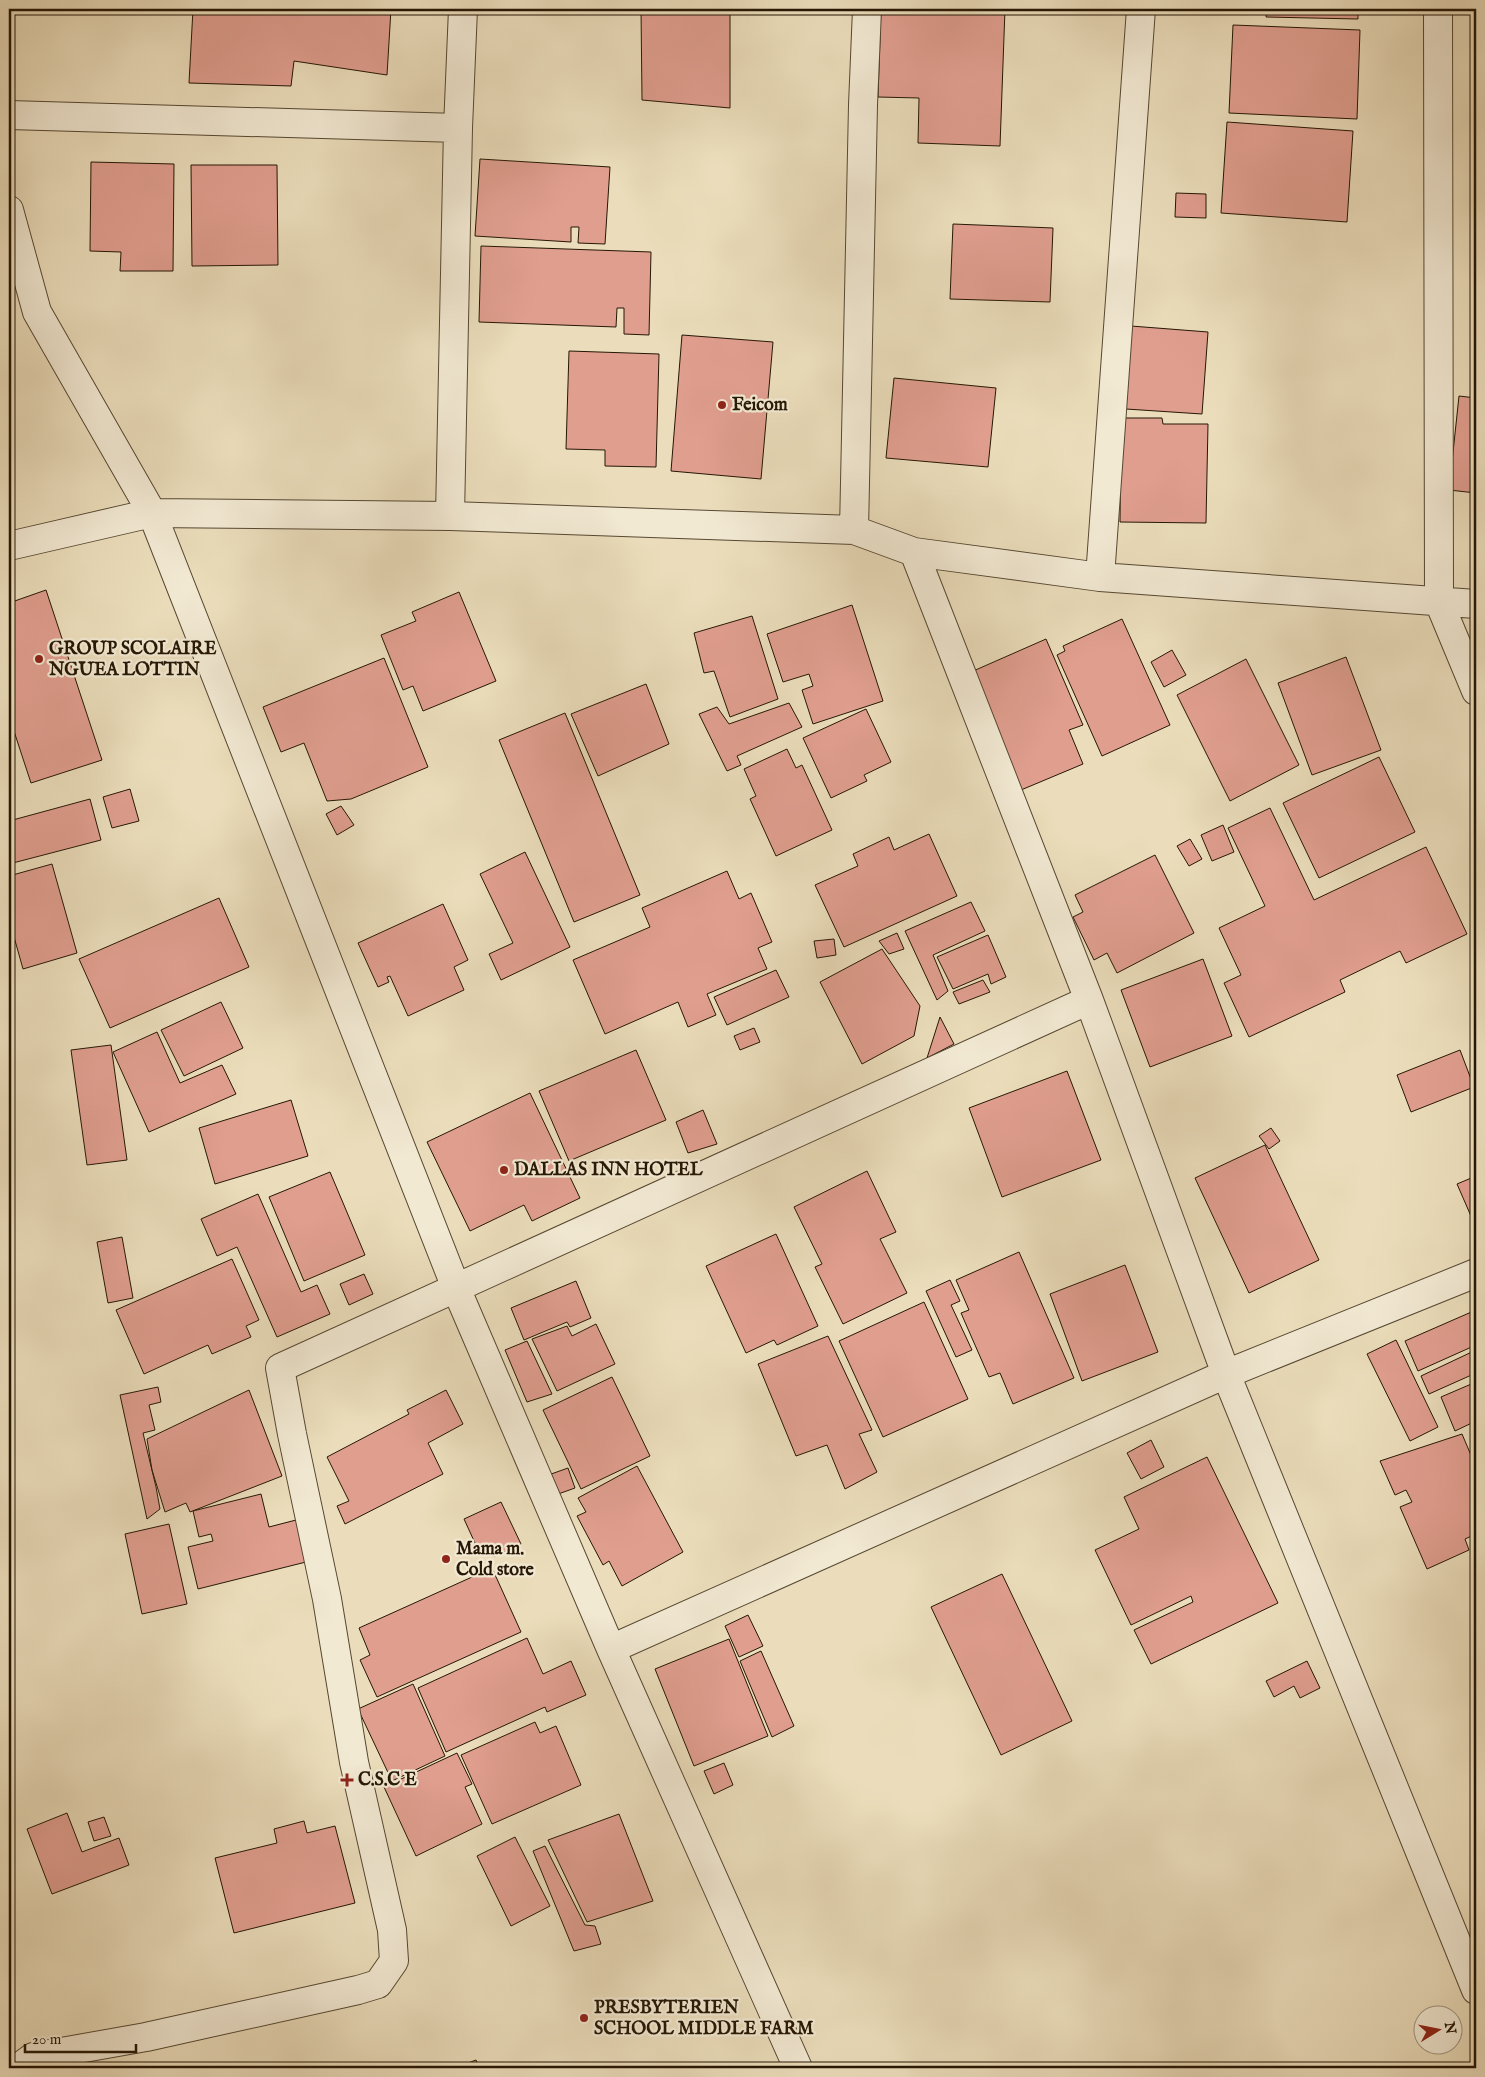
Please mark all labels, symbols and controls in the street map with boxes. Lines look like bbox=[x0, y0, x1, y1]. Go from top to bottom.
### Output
place label: Feicom bbox=[732, 394, 788, 417]
marker: Feicom bbox=[716, 399, 728, 411]
place label: GROUP SCOLAIRE NGUEA LOTTIN bbox=[48, 638, 217, 682]
marker: GROUP SCOLAIRE NGUEA LOTTIN bbox=[33, 653, 45, 665]
place label: DALLAS INN HOTEL bbox=[514, 1159, 704, 1182]
marker: DALLAS INN HOTEL bbox=[498, 1164, 510, 1176]
place label: Mama m. Cold store bbox=[456, 1538, 535, 1582]
marker: Mama m. Cold store bbox=[440, 1553, 452, 1565]
place label: C.S.C E bbox=[358, 1769, 417, 1792]
marker: C.S.C E bbox=[340, 1773, 354, 1787]
place label: PRESBYTERIEN SCHOOL MIDDLE FARM bbox=[594, 1997, 814, 2041]
north arrow bbox=[1412, 2004, 1462, 2054]
marker: PRESBYTERIEN SCHOOL MIDDLE FARM bbox=[578, 2012, 590, 2024]
text: N bbox=[1440, 2019, 1460, 2035]
scale bar bbox=[25, 2022, 136, 2054]
text: 20 m bbox=[32, 2030, 62, 2049]

